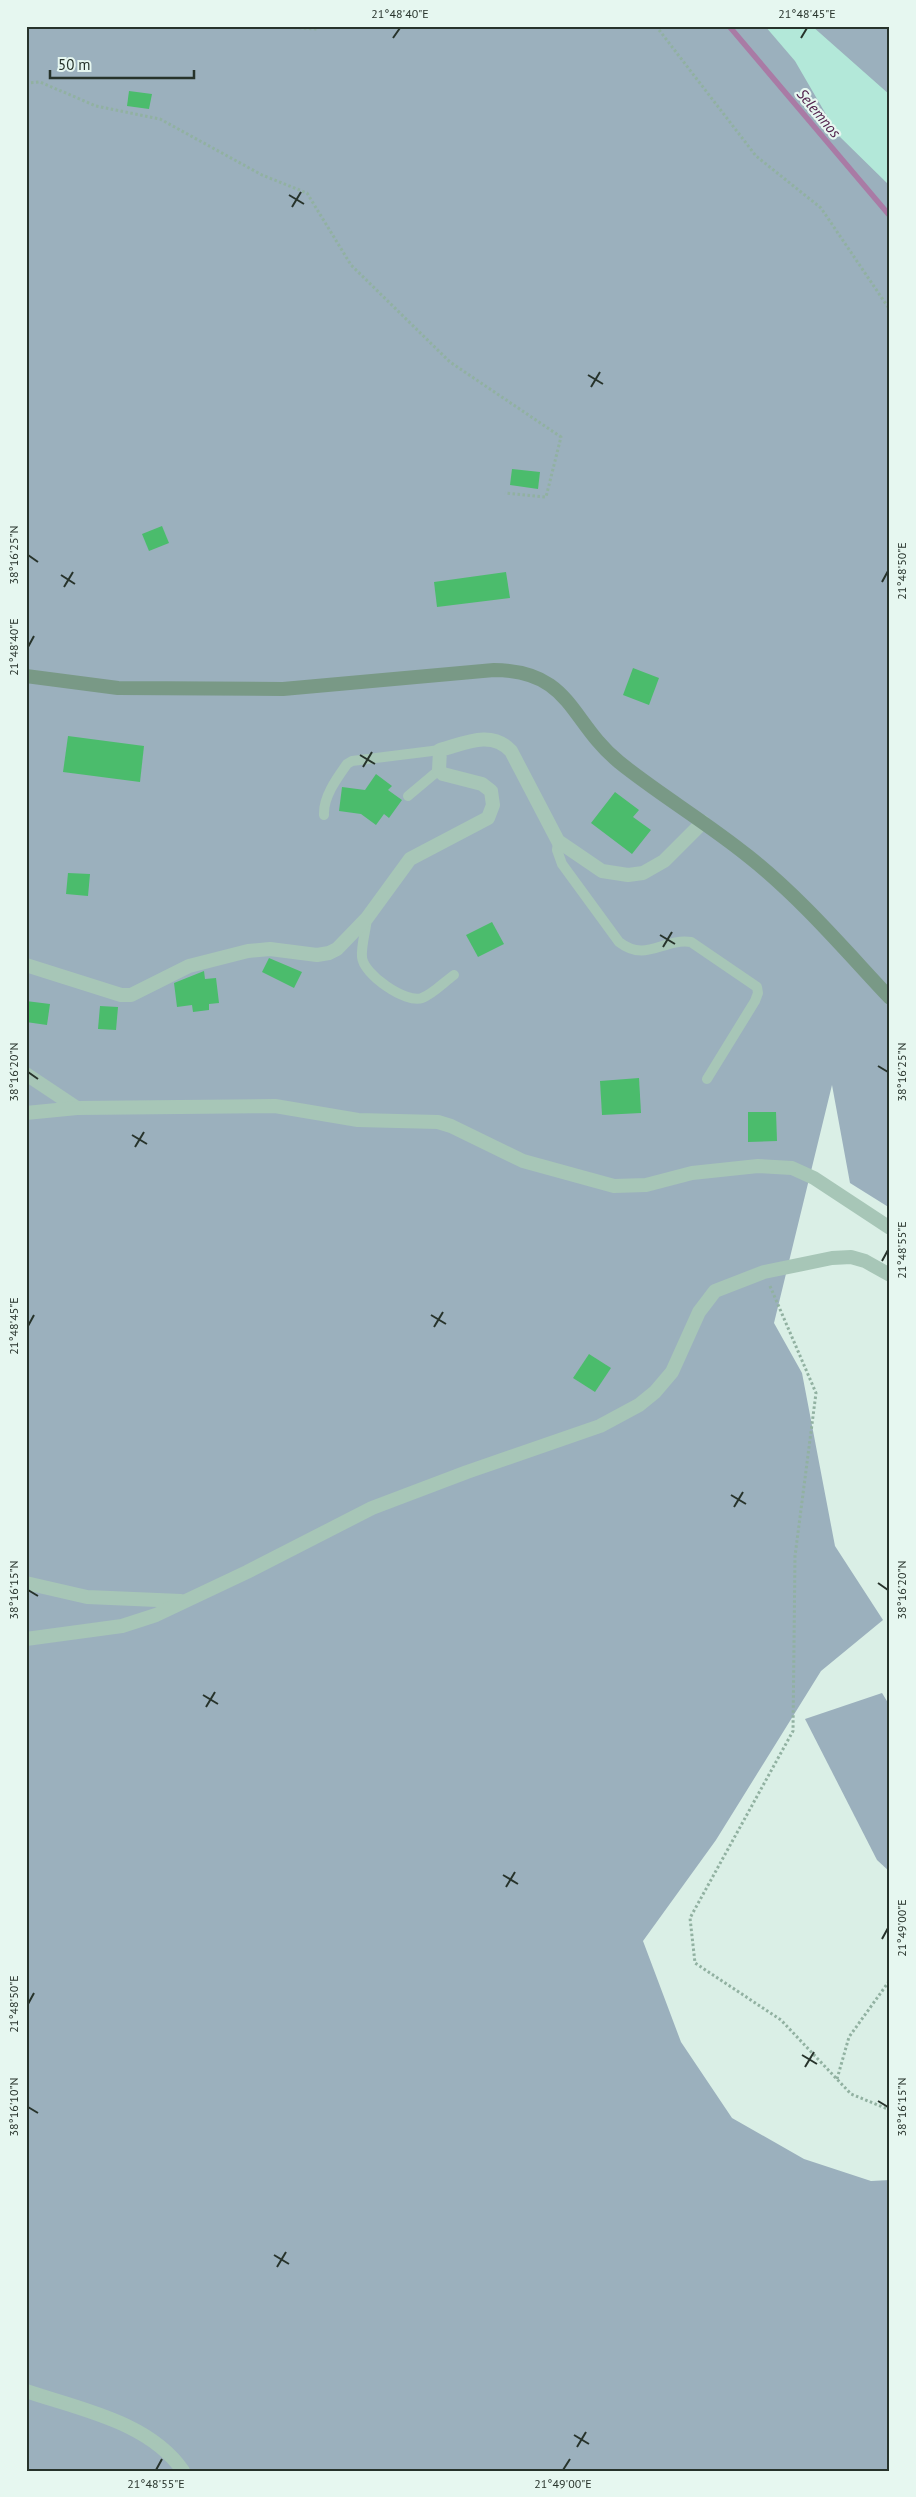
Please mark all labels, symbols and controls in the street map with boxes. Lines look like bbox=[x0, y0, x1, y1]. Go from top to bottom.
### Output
text: 21°48'40"E bbox=[371, 6, 429, 21]
text: 21°48'45"E bbox=[778, 6, 836, 21]
scale bar bbox=[50, 48, 194, 80]
text: 50 m bbox=[58, 55, 91, 74]
water label: Selemnos bbox=[793, 85, 845, 141]
text: 38°16'25"N bbox=[6, 525, 21, 585]
text: 21°48'50"E bbox=[894, 542, 909, 600]
text: 21°48'40"E bbox=[6, 618, 21, 676]
text: 38°16'20"N bbox=[6, 1042, 21, 1102]
text: 38°16'25"N bbox=[894, 1042, 909, 1102]
text: 21°48'55"E bbox=[894, 1221, 909, 1279]
text: 21°48'45"E bbox=[6, 1297, 21, 1355]
text: 38°16'15"N bbox=[6, 1560, 21, 1620]
text: 38°16'20"N bbox=[894, 1560, 909, 1620]
text: 21°49'00"E bbox=[894, 1899, 909, 1957]
text: 21°48'50"E bbox=[6, 1975, 21, 2033]
text: 38°16'10"N bbox=[6, 2077, 21, 2137]
text: 38°16'15"N bbox=[894, 2077, 909, 2137]
text: 21°48'55"E bbox=[127, 2476, 185, 2491]
text: 21°49'00"E bbox=[534, 2476, 592, 2491]

